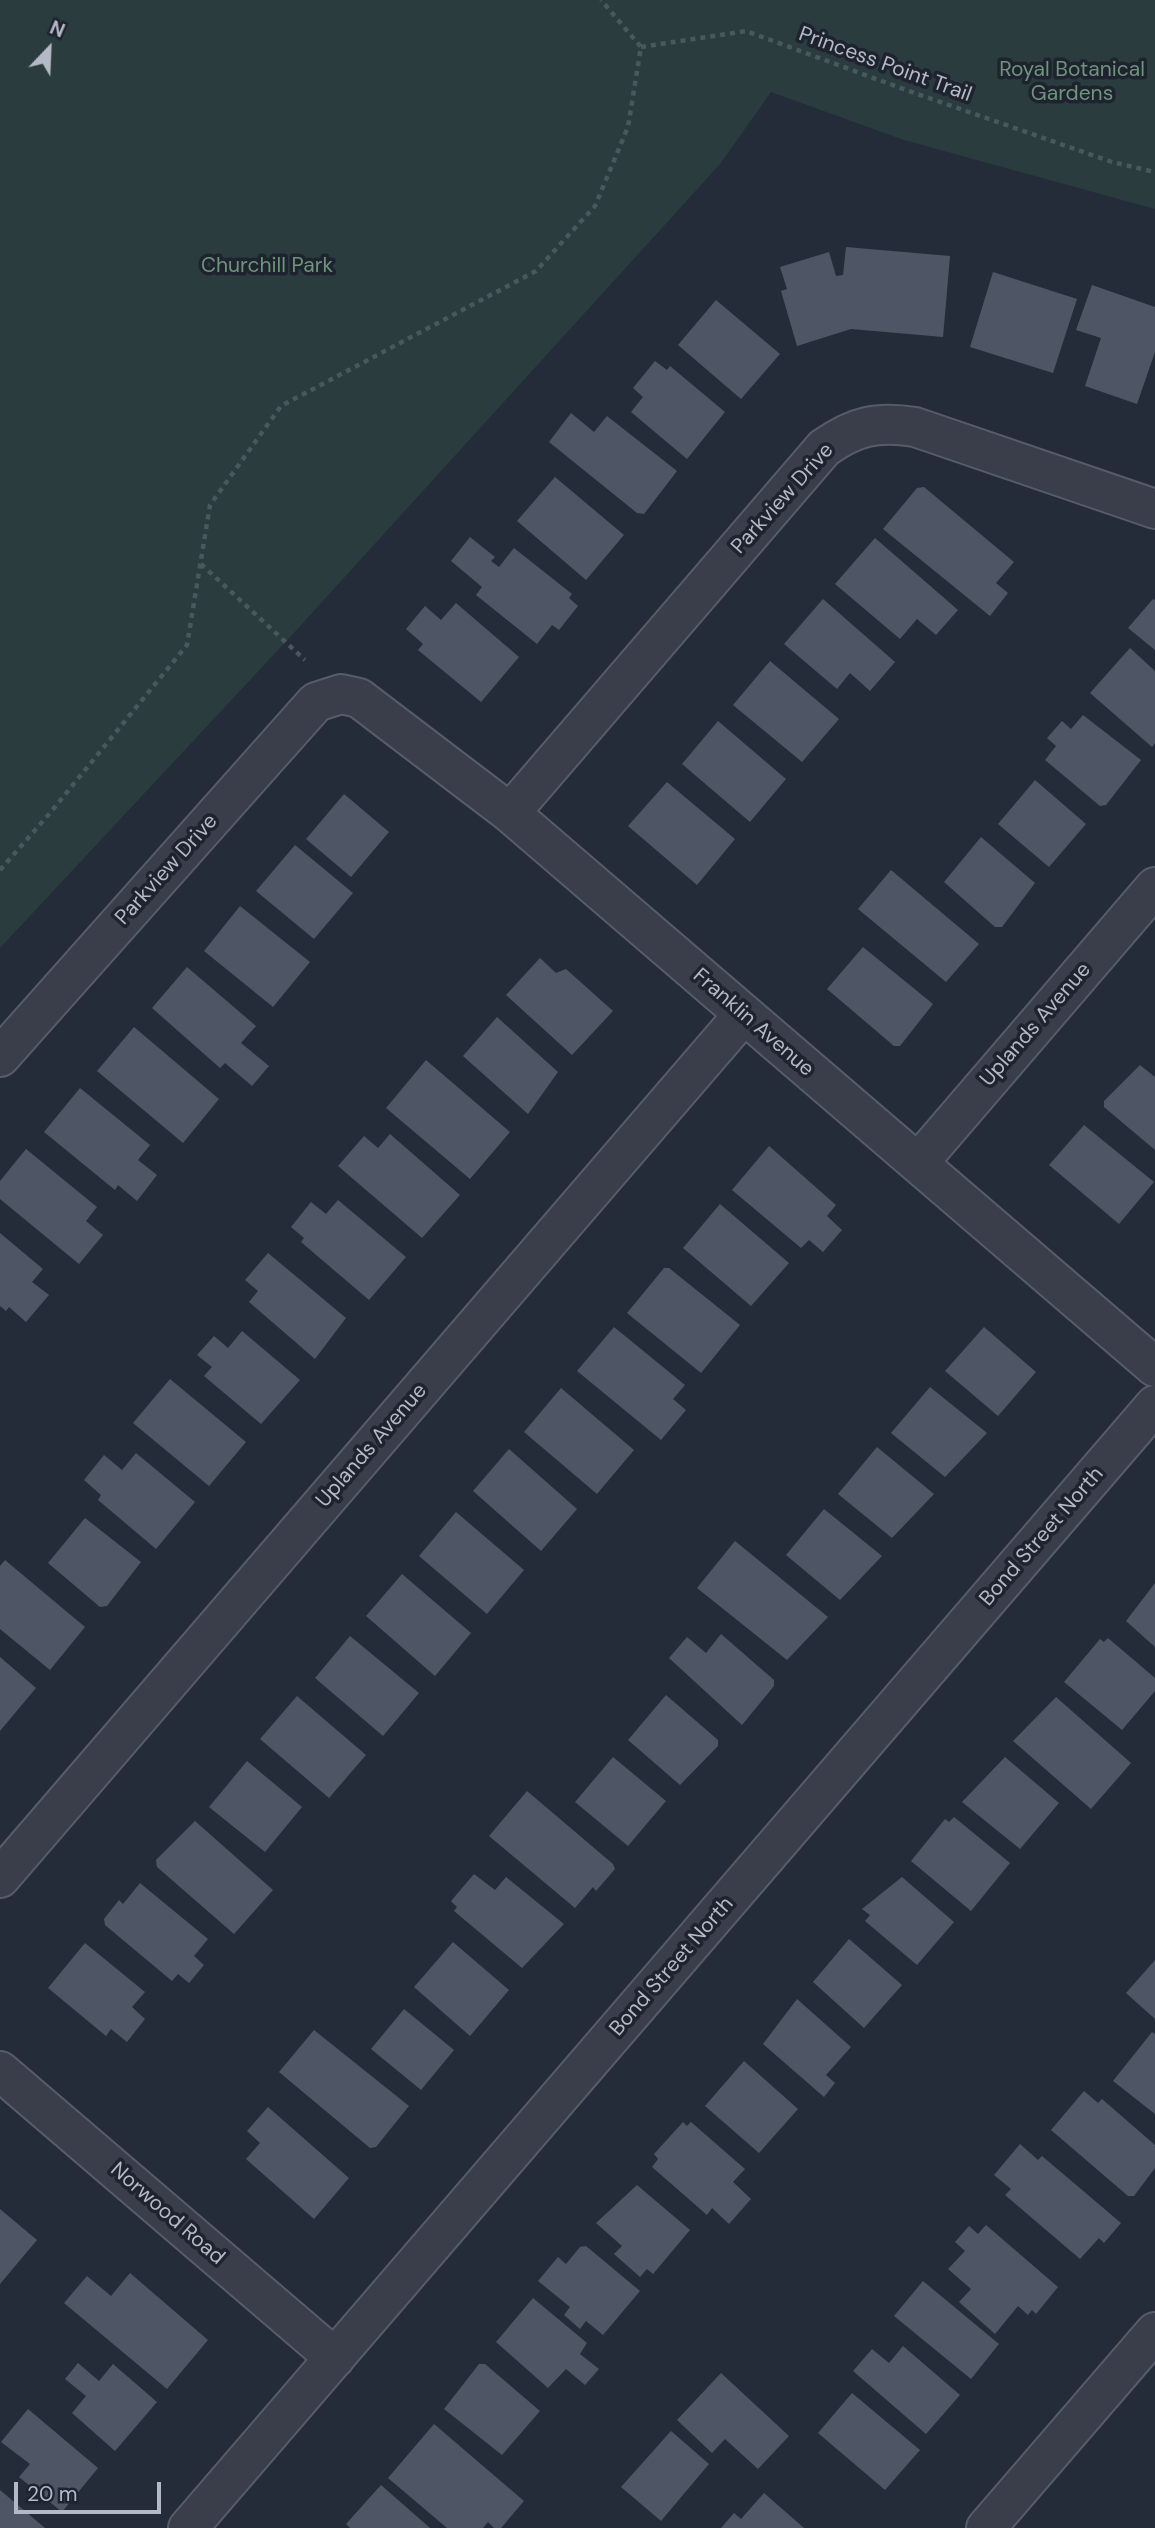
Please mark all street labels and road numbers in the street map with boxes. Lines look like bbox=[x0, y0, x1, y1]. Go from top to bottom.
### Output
street label: Princess Point Trail bbox=[795, 22, 975, 108]
street label: Parkview Drive bbox=[727, 438, 839, 560]
street label: Parkview Drive bbox=[111, 809, 223, 931]
street label: Uplands Avenue bbox=[975, 958, 1097, 1092]
street label: Franklin Avenue bbox=[687, 964, 819, 1082]
street label: Uplands Avenue bbox=[311, 1379, 433, 1513]
street label: Bond Street North bbox=[975, 1462, 1109, 1612]
street label: Bond Street North bbox=[605, 1892, 739, 2042]
street label: Norwood Road bbox=[105, 2158, 229, 2270]

